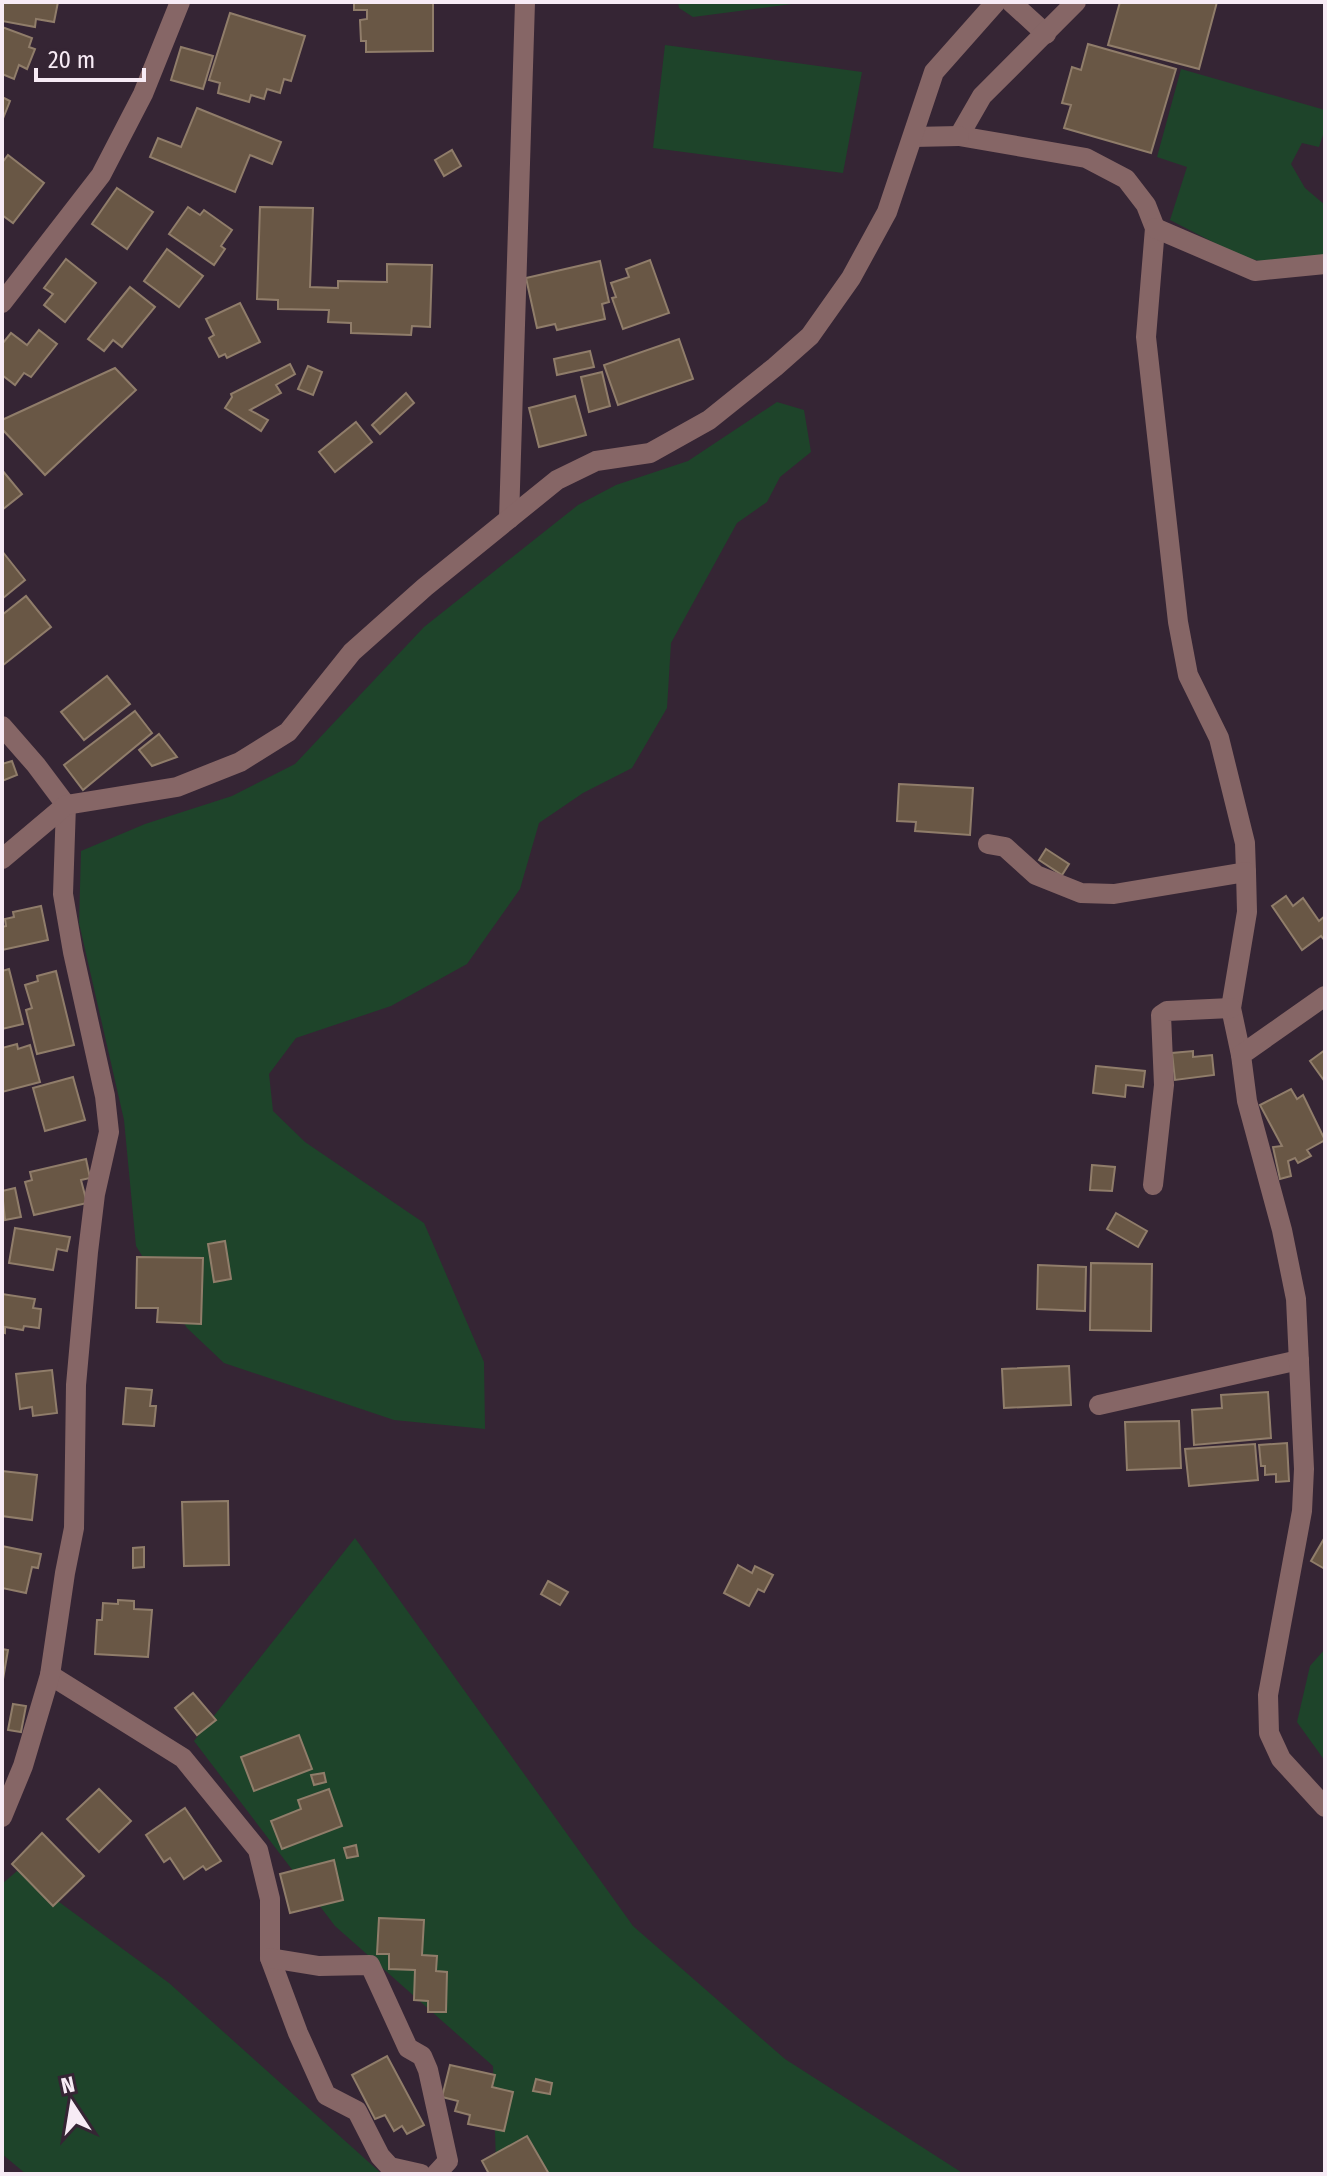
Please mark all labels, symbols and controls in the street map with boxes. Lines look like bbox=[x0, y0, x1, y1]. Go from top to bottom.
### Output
scale bar bbox=[36, 32, 144, 82]
text: 20 m bbox=[48, 46, 95, 74]
north arrow bbox=[32, 2064, 112, 2144]
text: N bbox=[59, 2070, 77, 2100]

